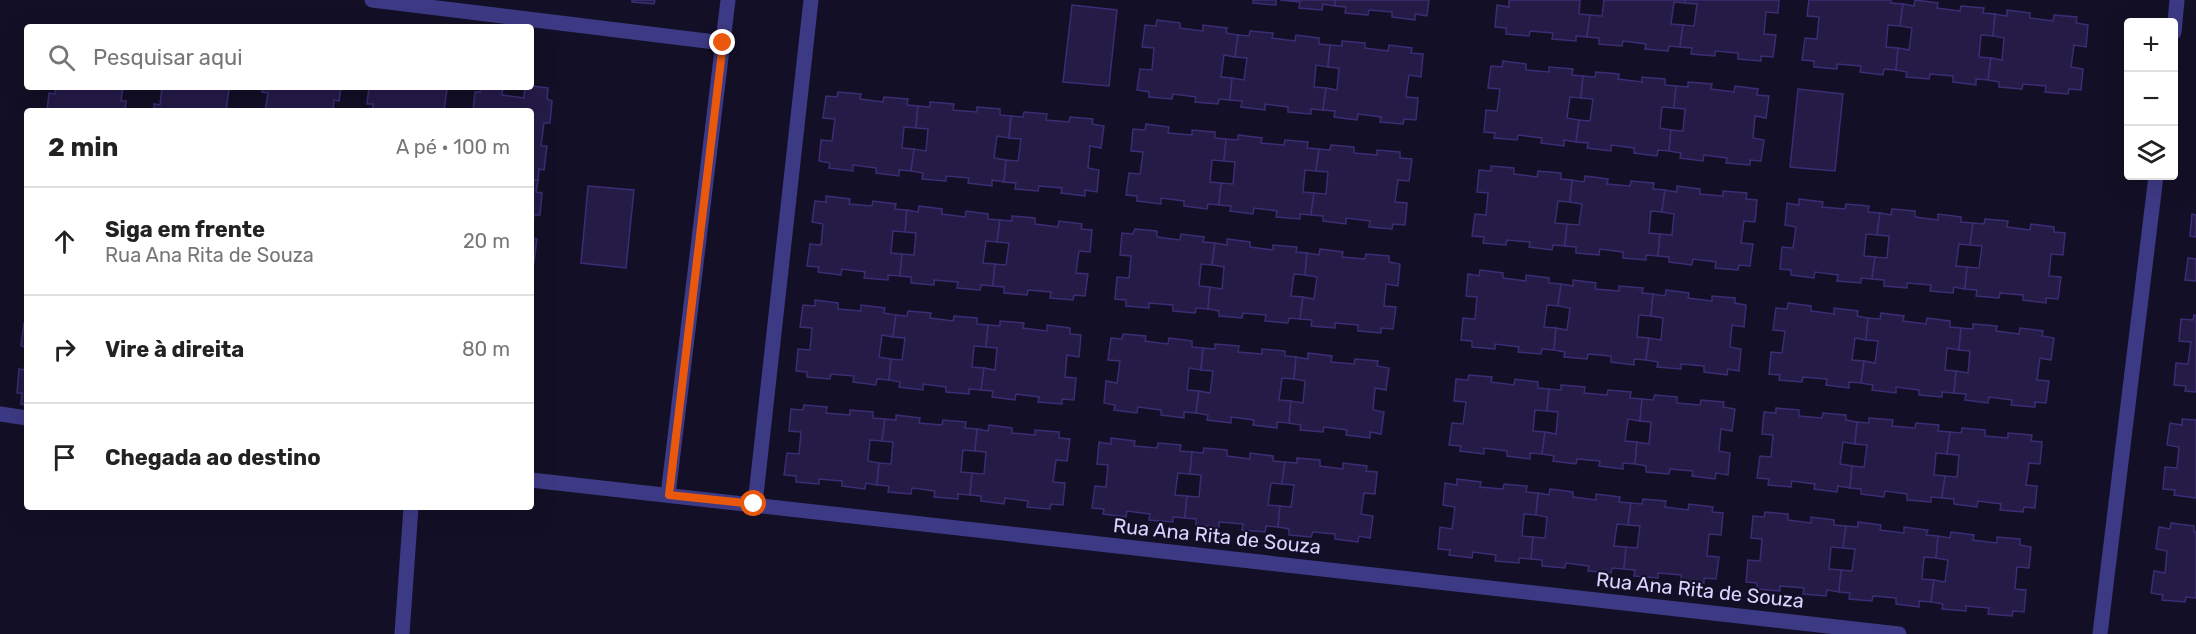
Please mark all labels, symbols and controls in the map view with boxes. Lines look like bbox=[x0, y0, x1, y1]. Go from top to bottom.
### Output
map controls bbox=[2124, 18, 2178, 180]
button: + bbox=[2124, 18, 2178, 72]
search box bbox=[24, 24, 534, 90]
route end bbox=[709, 29, 735, 55]
icon: search bbox=[45, 41, 78, 74]
text: Pesquisar aqui bbox=[93, 44, 243, 71]
button: − bbox=[2124, 72, 2178, 126]
button: layers bbox=[2124, 126, 2178, 180]
text: 2 min bbox=[48, 132, 118, 163]
text: A pé · 100 m bbox=[396, 135, 510, 159]
text: Siga em frente bbox=[105, 216, 265, 243]
icon: ahead bbox=[48, 225, 81, 258]
text: 20 m bbox=[463, 229, 510, 253]
text: Rua Ana Rita de Souza bbox=[105, 243, 314, 267]
icon: right bbox=[48, 333, 81, 366]
text: Vire à direita bbox=[105, 336, 244, 363]
text: 80 m bbox=[462, 337, 510, 361]
icon: arrive bbox=[48, 441, 81, 474]
text: Chegada ao destino bbox=[105, 444, 321, 471]
route start bbox=[740, 490, 766, 516]
street label: Rua Ana Rita de Souza bbox=[1112, 513, 1322, 559]
street label: Rua Ana Rita de Souza bbox=[1595, 567, 1805, 613]

